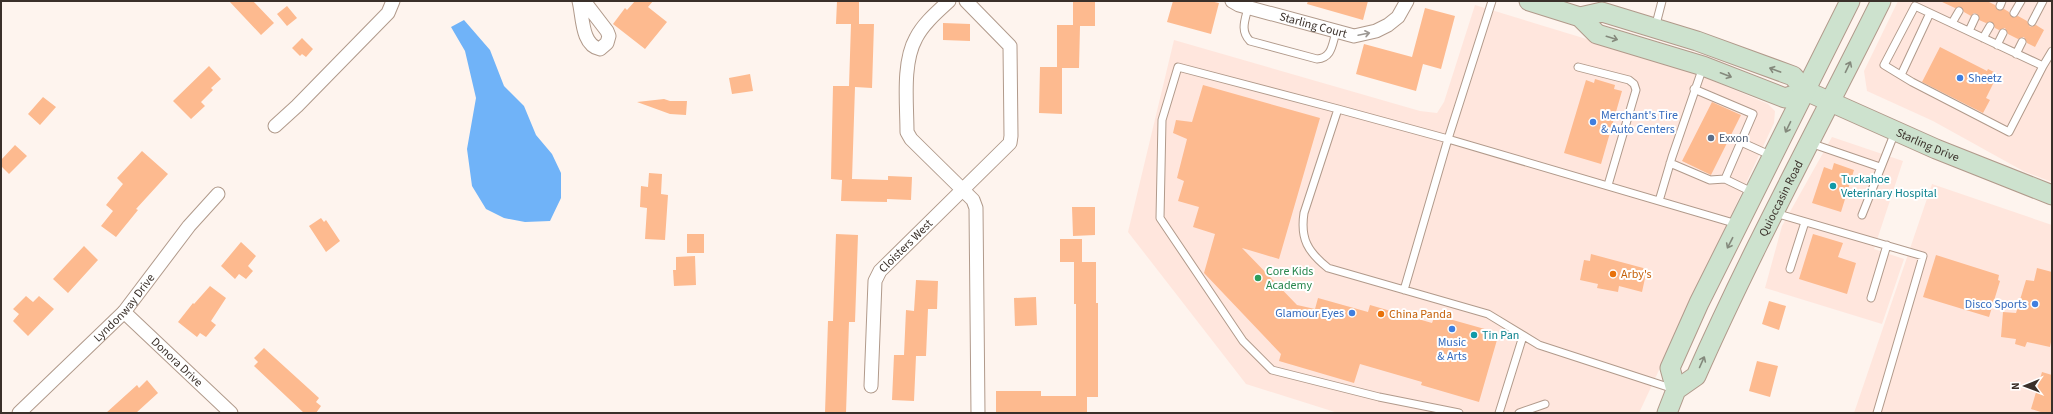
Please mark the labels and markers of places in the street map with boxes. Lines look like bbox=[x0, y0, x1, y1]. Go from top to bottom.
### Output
place label: Sheetz bbox=[1968, 70, 2002, 87]
marker: Sheetz bbox=[1955, 73, 1965, 83]
place label: Merchant's Tire & Auto Centers bbox=[1601, 107, 1678, 138]
marker: Merchant's Tire & Auto Centers bbox=[1588, 117, 1598, 127]
place label: Exxon bbox=[1719, 130, 1749, 147]
marker: Exxon bbox=[1706, 133, 1716, 143]
place label: Tuckahoe Veterinary Hospital bbox=[1841, 171, 1937, 202]
marker: Tuckahoe Veterinary Hospital bbox=[1828, 181, 1838, 191]
place label: Core Kids Academy bbox=[1266, 263, 1313, 294]
place label: Arby's bbox=[1621, 266, 1652, 283]
marker: Arby's bbox=[1608, 269, 1618, 279]
marker: Core Kids Academy bbox=[1253, 273, 1263, 283]
place label: Disco Sports bbox=[1965, 296, 2027, 313]
marker: Disco Sports bbox=[2030, 299, 2040, 309]
place label: Glamour Eyes bbox=[1275, 305, 1344, 322]
place label: China Panda bbox=[1389, 306, 1452, 323]
marker: Glamour Eyes bbox=[1347, 308, 1357, 318]
marker: China Panda bbox=[1376, 309, 1386, 319]
marker: Music & Arts bbox=[1447, 324, 1457, 334]
place label: Tin Pan bbox=[1482, 327, 1519, 344]
marker: Tin Pan bbox=[1469, 330, 1479, 340]
place label: Music & Arts bbox=[1437, 334, 1467, 365]

